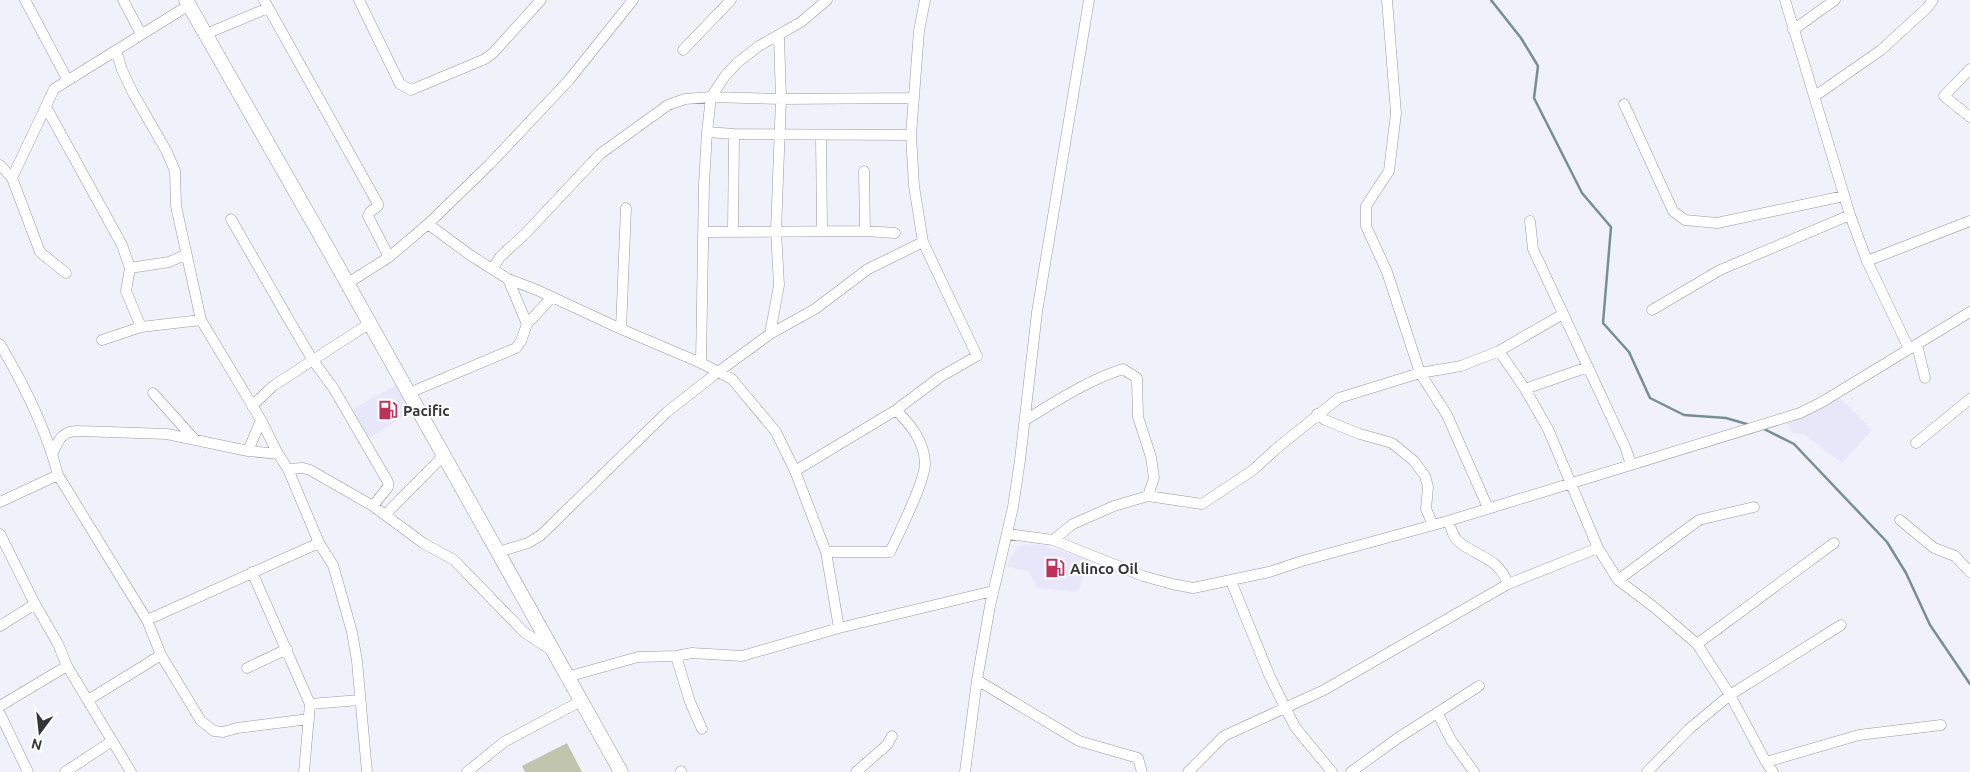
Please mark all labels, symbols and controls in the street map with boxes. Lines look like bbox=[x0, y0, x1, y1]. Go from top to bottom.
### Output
fuel station icon: Pacific bbox=[377, 399, 399, 421]
place label: Pacific bbox=[403, 402, 450, 419]
fuel station icon: Alinco Oil bbox=[1044, 557, 1066, 579]
place label: Alinco Oil bbox=[1070, 560, 1139, 577]
north arrow bbox=[15, 707, 65, 757]
text: N bbox=[30, 735, 44, 754]

